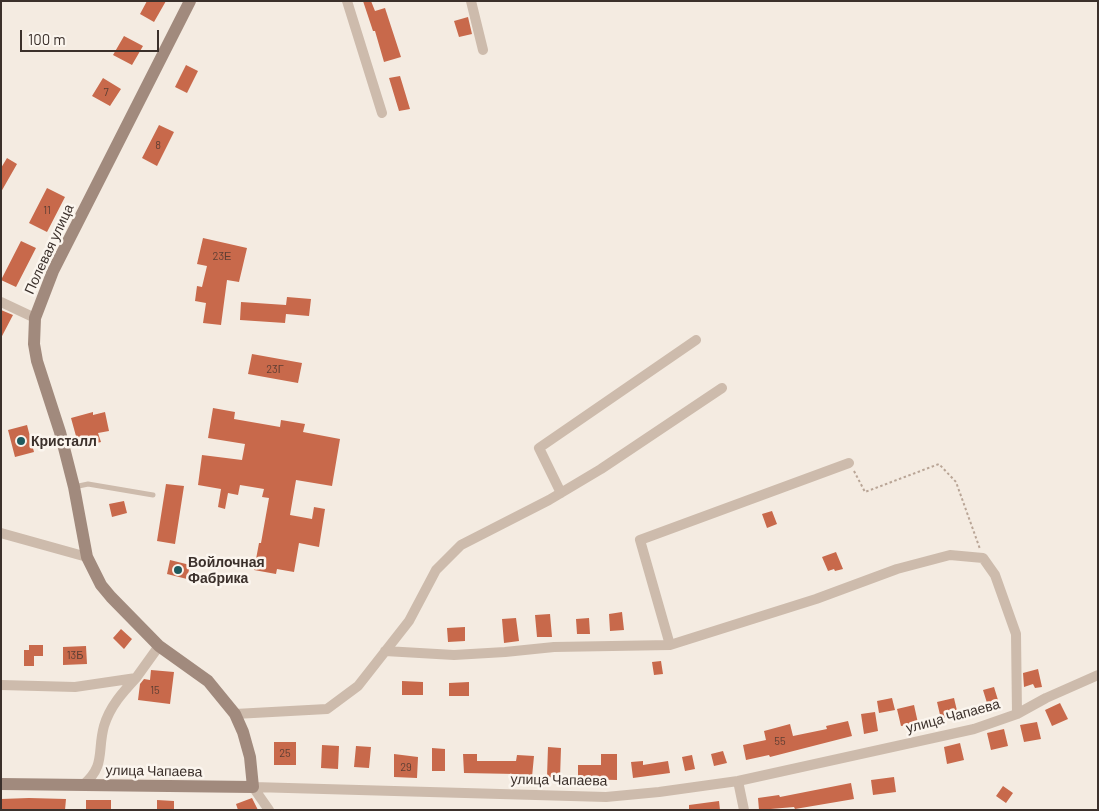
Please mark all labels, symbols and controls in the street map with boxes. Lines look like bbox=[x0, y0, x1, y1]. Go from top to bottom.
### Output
scale bar bbox=[22, 20, 161, 52]
text: 100 m bbox=[28, 30, 66, 48]
house number: 7 bbox=[103, 85, 109, 99]
house number: 8 bbox=[155, 138, 161, 152]
street label: Полевая улица bbox=[21, 201, 77, 297]
house number: 11 bbox=[43, 203, 51, 217]
house number: 23Е bbox=[213, 249, 231, 263]
house number: 23Г bbox=[266, 362, 284, 376]
place label: Кристалл bbox=[31, 433, 97, 449]
marker: Кристалл bbox=[15, 435, 27, 447]
place label: Войлочная Фабрика bbox=[188, 554, 265, 586]
marker: Войлочная Фабрика bbox=[172, 564, 184, 576]
house number: 13Б bbox=[67, 648, 83, 662]
house number: 15 bbox=[150, 683, 160, 697]
street label: улица Чапаева bbox=[904, 695, 1002, 737]
house number: 55 bbox=[774, 734, 786, 748]
house number: 25 bbox=[279, 746, 291, 760]
house number: 29 bbox=[400, 760, 412, 774]
street label: улица Чапаева bbox=[106, 762, 202, 780]
street label: улица Чапаева bbox=[511, 771, 607, 789]

